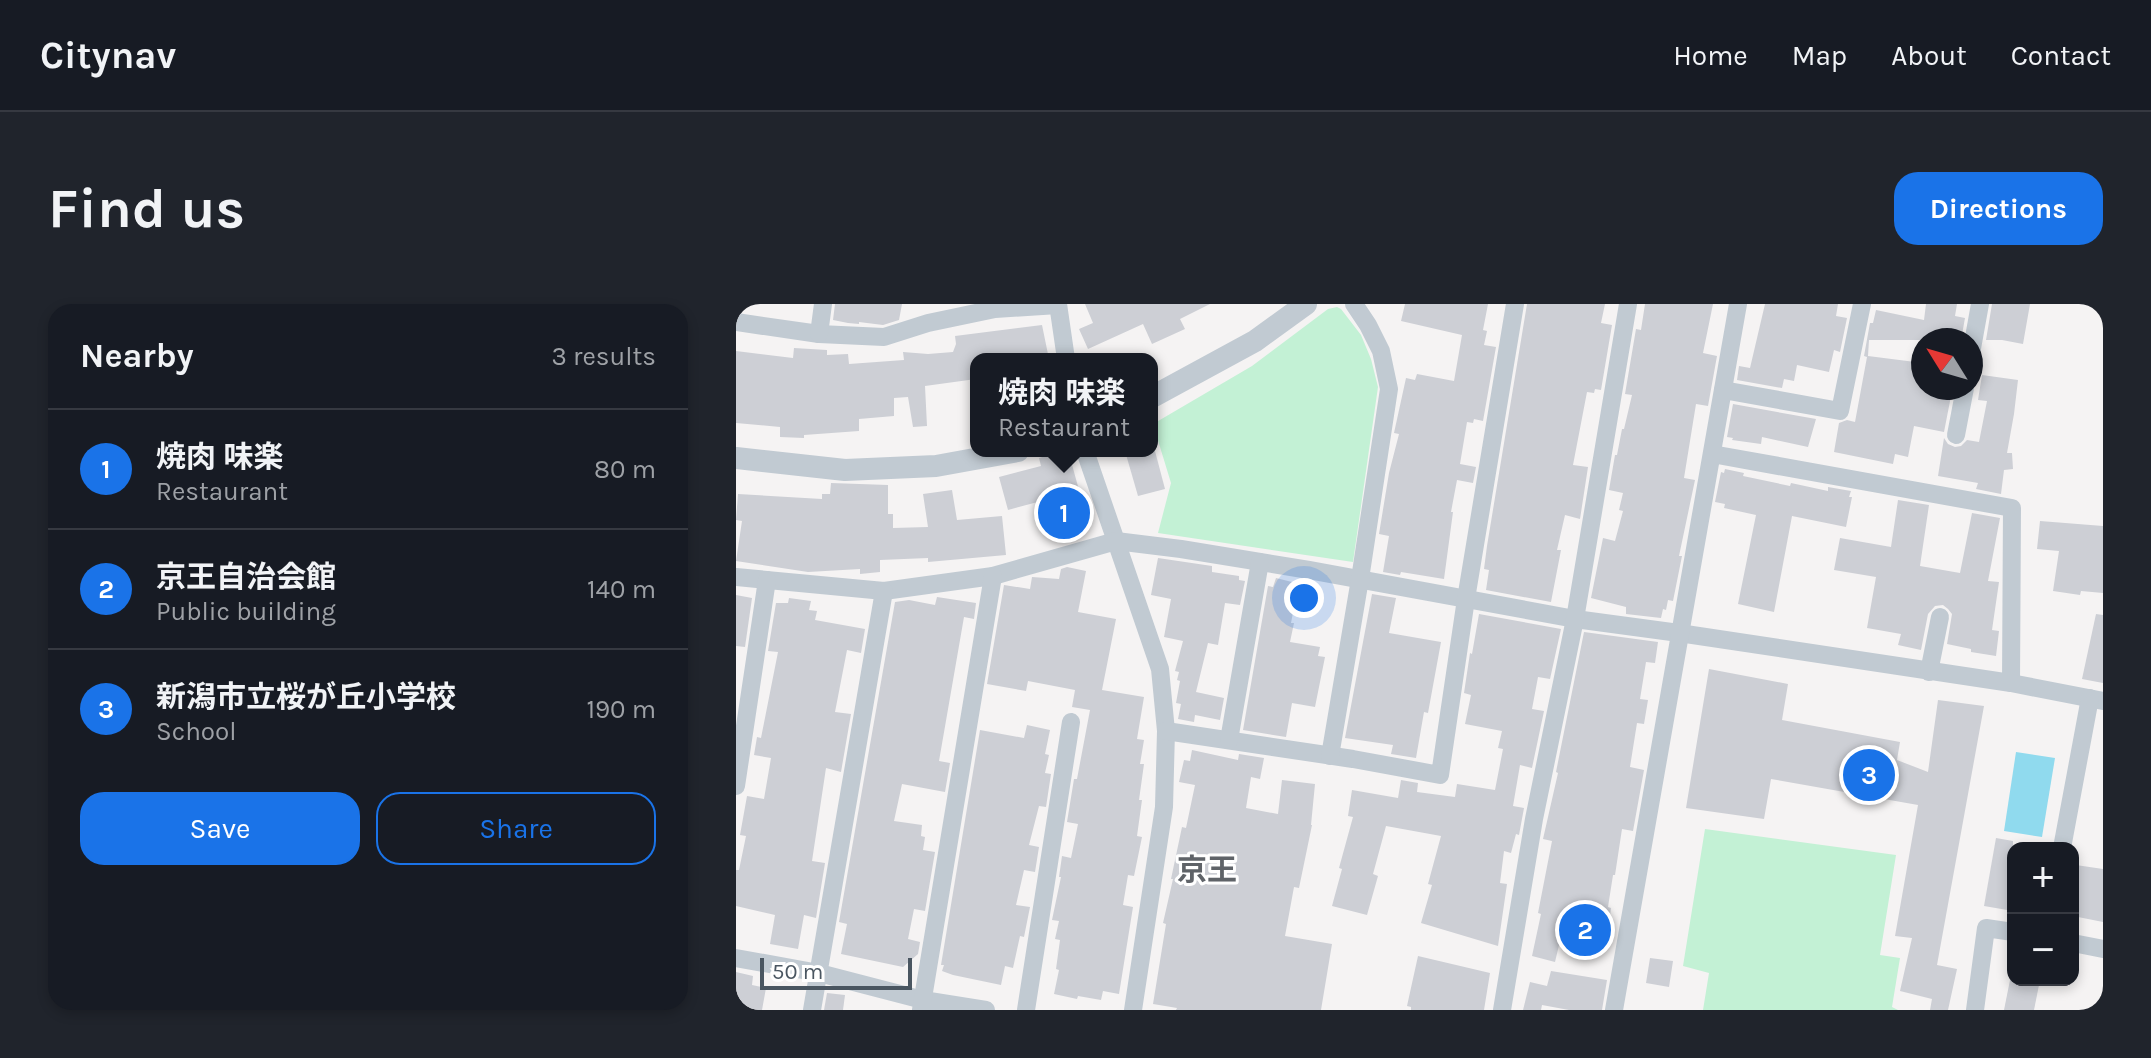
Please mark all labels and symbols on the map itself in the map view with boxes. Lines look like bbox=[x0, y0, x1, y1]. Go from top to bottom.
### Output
north arrow bbox=[1911, 328, 1983, 400]
pin: 1 bbox=[1038, 483, 1090, 543]
your location bbox=[1284, 578, 1324, 618]
pin: 3 bbox=[1843, 745, 1895, 805]
district label: 京王 bbox=[1177, 852, 1237, 888]
pin: 2 bbox=[1559, 900, 1611, 960]
scale bar bbox=[760, 954, 912, 990]

